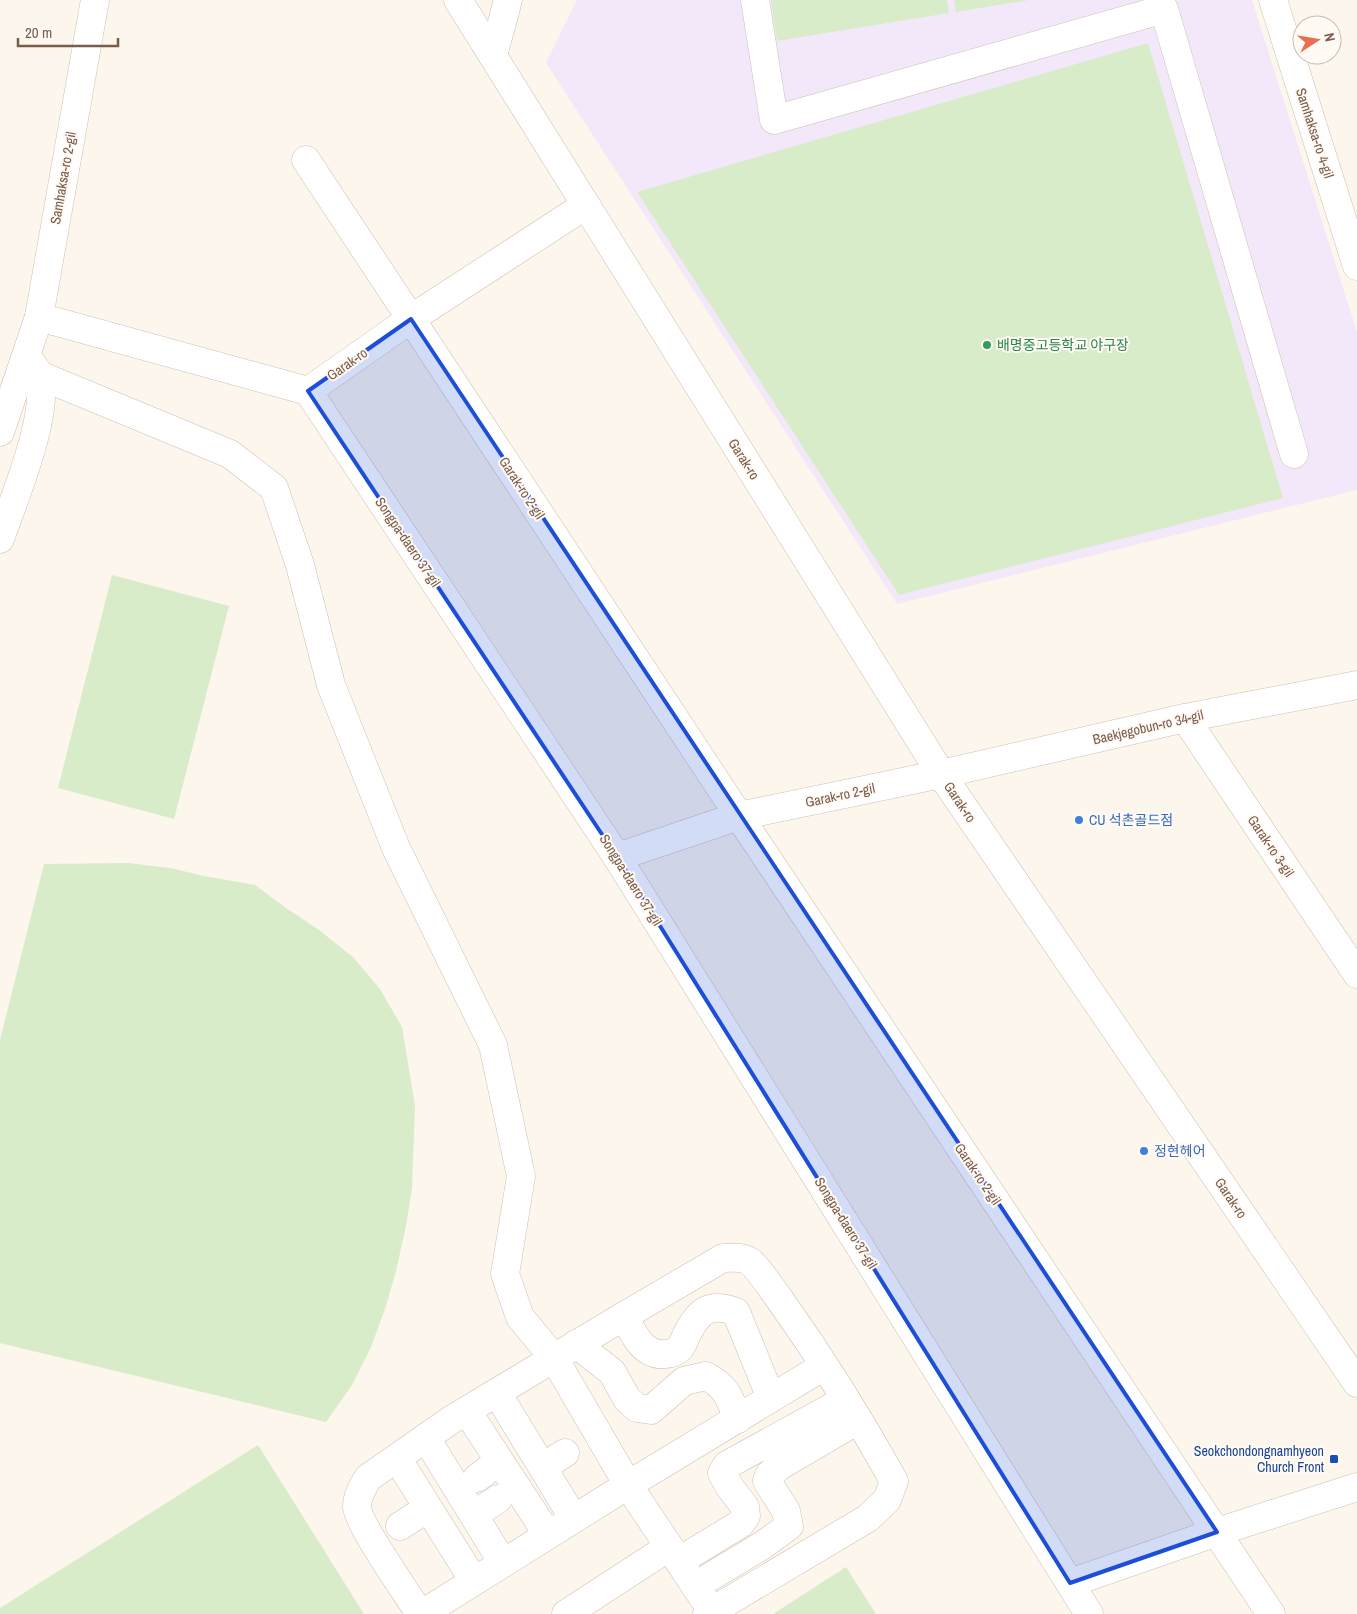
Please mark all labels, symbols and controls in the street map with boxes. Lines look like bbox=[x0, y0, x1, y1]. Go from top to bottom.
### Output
scale bar bbox=[18, 15, 118, 47]
north arrow bbox=[1292, 15, 1342, 65]
text: 20 m bbox=[25, 22, 52, 43]
text: N bbox=[1320, 31, 1339, 43]
street label: Samhaksa-ro 4-gil bbox=[1292, 86, 1338, 180]
street label: Samhaksa-ro 2-gil bbox=[46, 130, 80, 226]
place label: 배명중고등학교 야구장 bbox=[997, 336, 1129, 354]
marker: 배명중고등학교 야구장 bbox=[981, 339, 993, 351]
street label: Garak-ro bbox=[323, 344, 371, 384]
street label: Garak-ro bbox=[724, 435, 764, 483]
street label: Garak-ro 2-gil bbox=[495, 453, 549, 523]
street label: Songpa-daero 37-gil bbox=[371, 494, 445, 590]
street label: Baekjegobun-ro 34-gil bbox=[1091, 706, 1205, 748]
street label: Garak-ro bbox=[940, 778, 980, 826]
street label: Garak-ro 2-gil bbox=[803, 779, 877, 811]
place label: CU 석촌골드점 bbox=[1089, 811, 1173, 829]
street label: Garak-ro 3-gil bbox=[1244, 812, 1298, 880]
marker: CU 석촌골드점 bbox=[1073, 814, 1085, 826]
street label: Songpa-daero 37-gil bbox=[596, 831, 666, 929]
street label: Garak-ro 2-gil bbox=[951, 1140, 1005, 1208]
place label: 정현헤어 bbox=[1154, 1142, 1206, 1160]
marker: 정현헤어 bbox=[1138, 1145, 1150, 1157]
street label: Songpa-daero 37-gil bbox=[811, 1174, 881, 1272]
street label: Garak-ro bbox=[1211, 1174, 1251, 1222]
place label: Seokchondongnamhyeon Church Front bbox=[1194, 1442, 1324, 1476]
marker: Seokchondongnamhyeon Church Front bbox=[1328, 1453, 1340, 1465]

